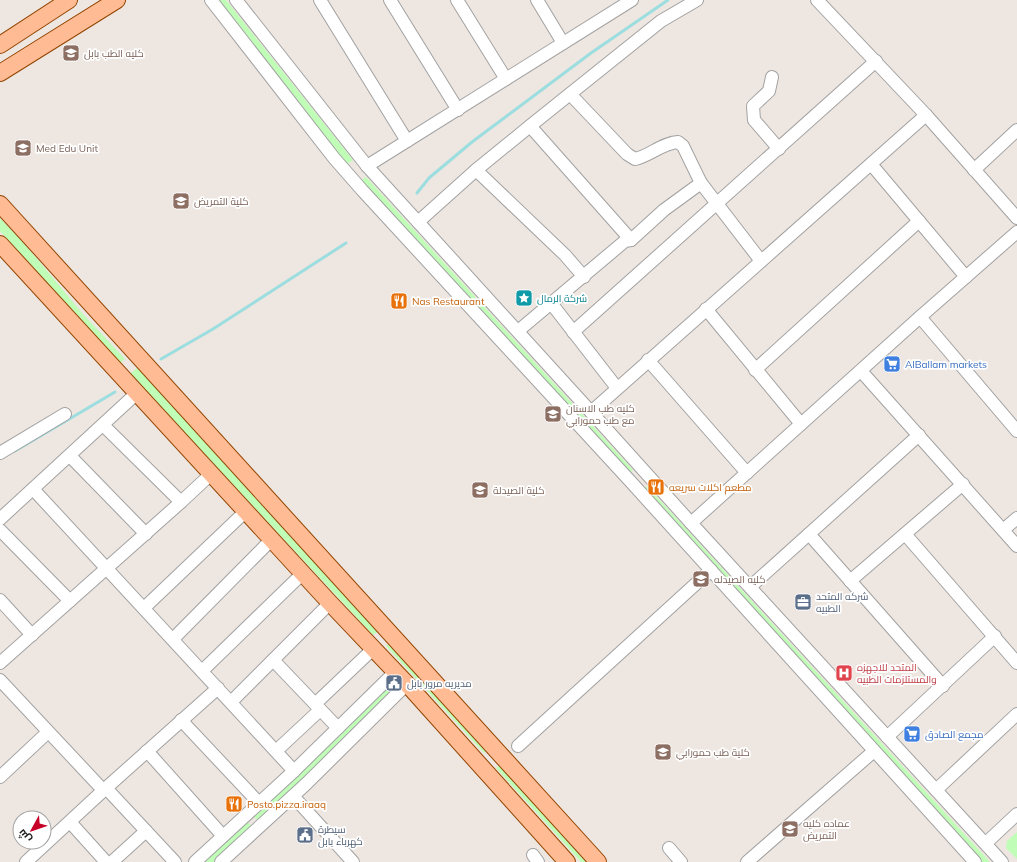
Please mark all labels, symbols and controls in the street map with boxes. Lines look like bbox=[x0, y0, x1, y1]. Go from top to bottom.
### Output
school or university icon: كليه الطب بابل bbox=[61, 43, 81, 63]
place label: كليه الطب بابل bbox=[84, 47, 144, 60]
school or university icon: Med Edu Unit bbox=[13, 138, 33, 158]
place label: Med Edu Unit bbox=[36, 142, 98, 155]
school or university icon: كلية التمريض bbox=[171, 191, 191, 211]
place label: كلية التمريض bbox=[194, 195, 249, 208]
place icon: شركة الرمال bbox=[514, 288, 534, 308]
restaurant icon: Nas Restaurant bbox=[389, 291, 409, 311]
place label: شركة الرمال bbox=[537, 292, 587, 305]
place label: Nas Restaurant bbox=[412, 295, 485, 308]
supermarket icon: AlBallam markets bbox=[882, 354, 902, 374]
place label: AlBallam markets bbox=[905, 358, 987, 371]
place label: كليه طب الاسنان مع طب حمورابي bbox=[566, 402, 635, 428]
school or university icon: كليه طب الاسنان مع طب حمورابي bbox=[543, 404, 563, 424]
restaurant icon: مطعم اكلات سريعه bbox=[646, 477, 666, 497]
school or university icon: كلية الصيدلة bbox=[470, 480, 490, 500]
place label: مطعم اكلات سريعه bbox=[669, 481, 751, 495]
place label: كلية الصيدلة bbox=[493, 484, 544, 497]
school or university icon: كليه الصيدله bbox=[691, 569, 711, 589]
place label: كليه الصيدله bbox=[714, 573, 765, 586]
place label: شركه المتحد الطبيه bbox=[816, 590, 868, 615]
office icon: شركه المتحد الطبيه bbox=[793, 592, 813, 612]
place label: المتحد للاجهزه والمستلزمات الطبيه bbox=[857, 661, 937, 686]
hospital icon: المتحد للاجهزه والمستلزمات الطبيه bbox=[834, 663, 854, 683]
public building icon: مديريه مرور بابل bbox=[384, 673, 404, 693]
place label: مديريه مرور بابل bbox=[407, 677, 472, 690]
supermarket icon: مجمع الصادق bbox=[902, 724, 922, 744]
place label: مجمع الصادق bbox=[925, 728, 984, 741]
school or university icon: كلية طب حمورابي bbox=[653, 742, 673, 762]
place label: كلية طب حمورابي bbox=[676, 746, 750, 760]
restaurant icon: Posto.pizza.iraaq bbox=[224, 794, 244, 814]
place label: Posto.pizza.iraaq bbox=[247, 798, 326, 811]
north arrow bbox=[12, 810, 52, 850]
place label: عماده كليه التمريض bbox=[803, 817, 850, 842]
school or university icon: عماده كليه التمريض bbox=[780, 819, 800, 839]
place label: سيطرة كهرباء بابل bbox=[318, 823, 363, 848]
public building icon: سيطرة كهرباء بابل bbox=[295, 825, 315, 845]
text: ش bbox=[14, 827, 34, 846]

